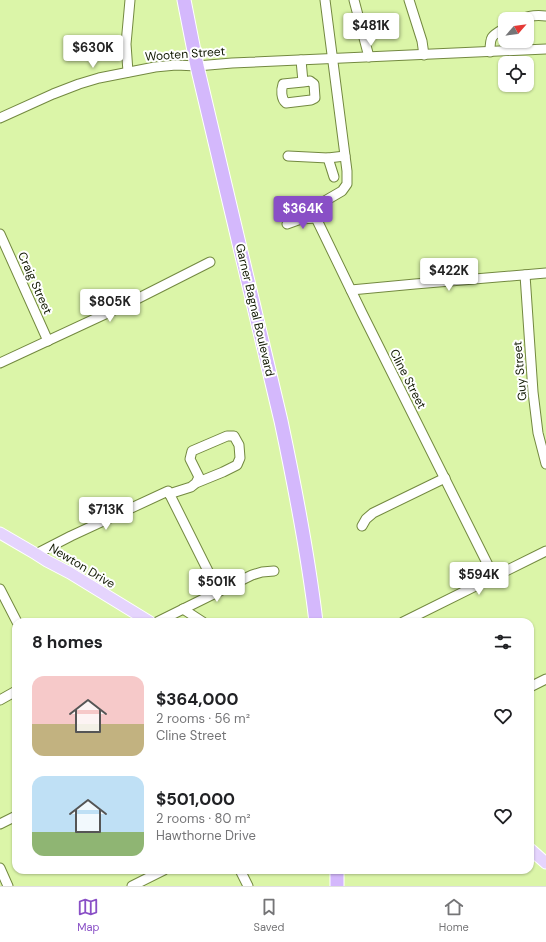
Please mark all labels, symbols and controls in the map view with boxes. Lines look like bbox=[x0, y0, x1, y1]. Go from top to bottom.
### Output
north arrow bbox=[498, 12, 534, 48]
map controls bbox=[498, 12, 534, 92]
pin: $481K bbox=[343, 13, 399, 47]
text: $481K bbox=[352, 17, 390, 34]
pin: $630K bbox=[65, 35, 121, 69]
text: $630K bbox=[72, 39, 114, 56]
street label: Wooten Street bbox=[144, 43, 226, 65]
button: locate bbox=[498, 56, 534, 92]
pin: $364K bbox=[275, 196, 331, 230]
text: $364K bbox=[283, 200, 323, 217]
street label: Garner Bagnal Boulevard bbox=[232, 242, 278, 378]
street label: Craig Street bbox=[14, 249, 56, 317]
pin: $422K bbox=[421, 258, 477, 292]
text: $422K bbox=[429, 262, 469, 279]
pin: $805K bbox=[82, 289, 138, 323]
text: $805K bbox=[89, 293, 131, 310]
street label: Guy Street bbox=[509, 340, 531, 402]
street label: Cline Street bbox=[386, 346, 430, 412]
pin: $713K bbox=[78, 497, 134, 531]
text: $713K bbox=[88, 501, 124, 518]
street label: Newton Drive bbox=[46, 540, 118, 592]
pin: $594K bbox=[451, 562, 507, 596]
text: $594K bbox=[459, 566, 499, 583]
pin: $501K bbox=[189, 569, 245, 603]
text: $501K bbox=[198, 573, 236, 590]
text: 8 homes bbox=[32, 631, 103, 653]
icon: filters bbox=[492, 631, 514, 653]
text: $364,000 bbox=[156, 688, 238, 710]
icon: home bbox=[64, 692, 112, 740]
icon: heart bbox=[492, 705, 514, 727]
text: 2 rooms · 56 m² bbox=[156, 710, 250, 727]
text: Cline Street bbox=[156, 727, 227, 744]
text: $501,000 bbox=[156, 788, 235, 810]
icon: home bbox=[64, 792, 112, 840]
icon: heart bbox=[492, 805, 514, 827]
text: 2 rooms · 80 m² bbox=[156, 810, 251, 827]
text: Hawthorne Drive bbox=[156, 827, 256, 844]
tab: Map bbox=[77, 896, 99, 934]
tab: Saved bbox=[254, 896, 284, 934]
tab: Home bbox=[439, 896, 469, 934]

